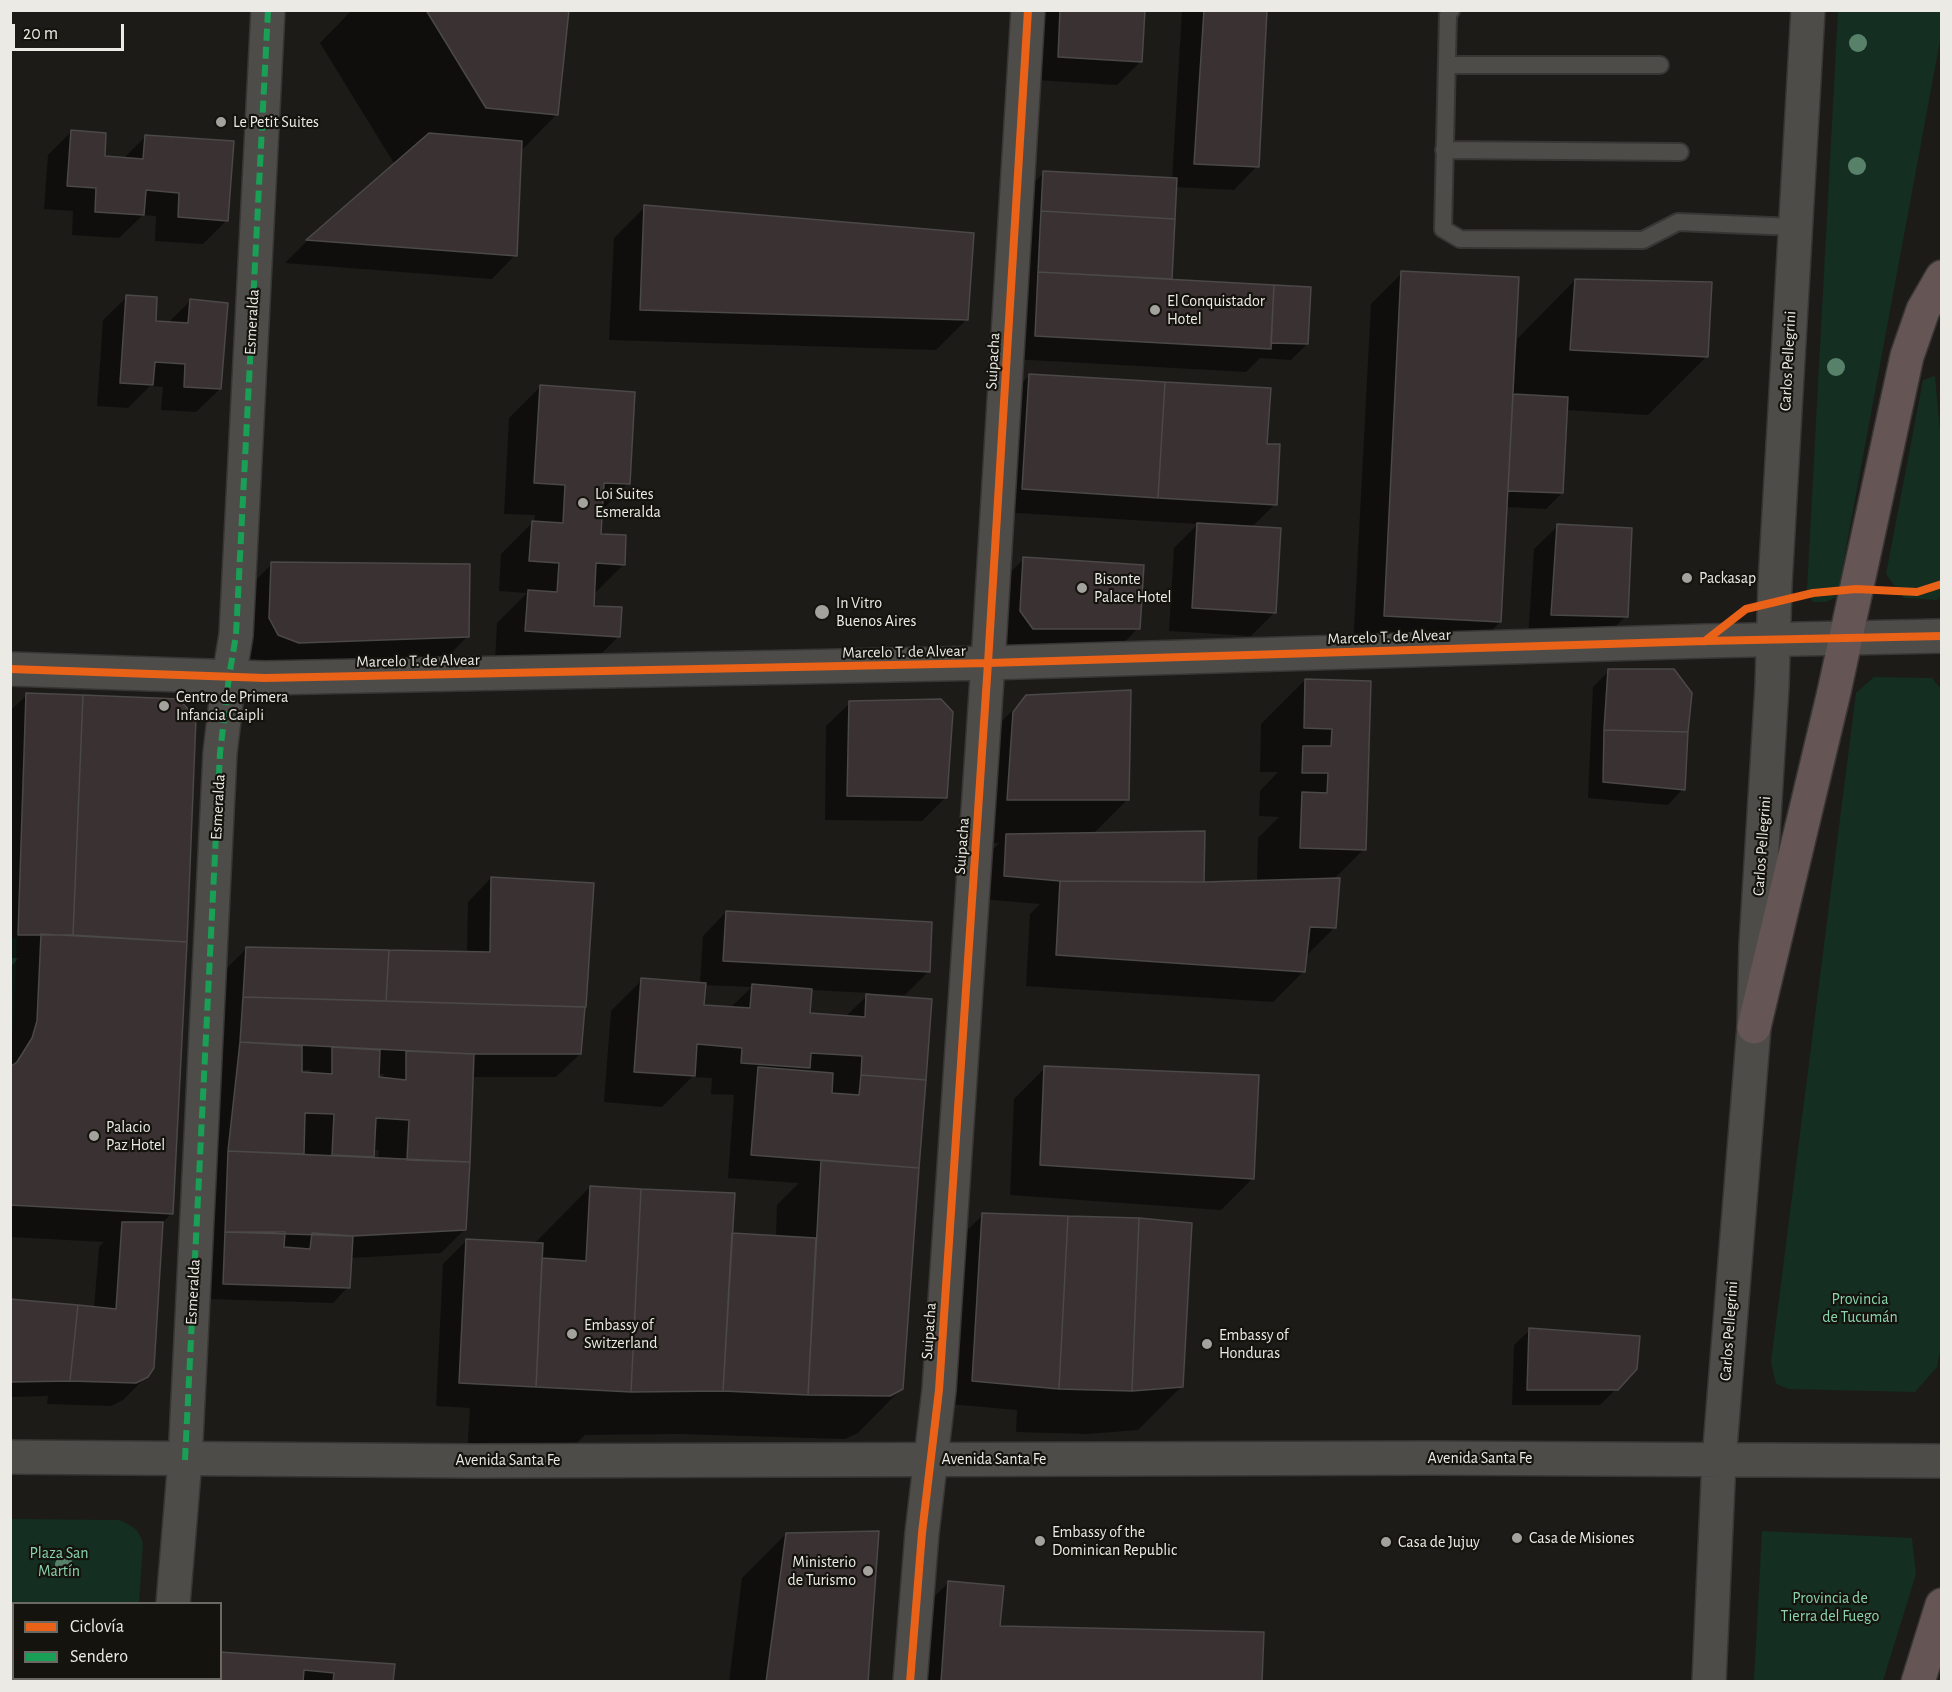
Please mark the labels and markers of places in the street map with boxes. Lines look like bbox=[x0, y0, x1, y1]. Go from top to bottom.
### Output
place label: Le Petit Suites bbox=[233, 112, 319, 132]
marker: Le Petit Suites bbox=[214, 115, 228, 129]
place label: El Conquistador Hotel bbox=[1167, 291, 1265, 329]
marker: El Conquistador Hotel bbox=[1148, 303, 1162, 317]
place label: Loi Suites Esmeralda bbox=[595, 484, 661, 522]
marker: Loi Suites Esmeralda bbox=[576, 496, 590, 510]
place label: Packasap bbox=[1699, 568, 1756, 588]
place label: Bisonte Palace Hotel bbox=[1094, 569, 1171, 607]
marker: Packasap bbox=[1680, 571, 1694, 585]
marker: Bisonte Palace Hotel bbox=[1075, 581, 1089, 595]
place label: In Vitro Buenos Aires bbox=[836, 593, 916, 631]
marker: In Vitro Buenos Aires bbox=[813, 603, 831, 621]
place label: Centro de Primera Infancia Caipli bbox=[176, 687, 288, 725]
marker: Centro de Primera Infancia Caipli bbox=[157, 699, 171, 713]
place label: Palacio Paz Hotel bbox=[106, 1117, 165, 1155]
marker: Palacio Paz Hotel bbox=[87, 1129, 101, 1143]
place label: Embassy of Switzerland bbox=[584, 1315, 658, 1353]
place label: Embassy of Honduras bbox=[1219, 1325, 1289, 1363]
marker: Embassy of Switzerland bbox=[565, 1327, 579, 1341]
marker: Embassy of Honduras bbox=[1200, 1337, 1214, 1351]
place label: Embassy of the Dominican Republic bbox=[1052, 1522, 1177, 1560]
place label: Casa de Misiones bbox=[1529, 1528, 1635, 1548]
marker: Casa de Misiones bbox=[1510, 1531, 1524, 1545]
place label: Casa de Jujuy bbox=[1398, 1532, 1480, 1552]
marker: Embassy of the Dominican Republic bbox=[1033, 1534, 1047, 1548]
marker: Casa de Jujuy bbox=[1379, 1535, 1393, 1549]
place label: Ministerio de Turismo bbox=[787, 1552, 856, 1590]
marker: Ministerio de Turismo bbox=[861, 1564, 875, 1578]

